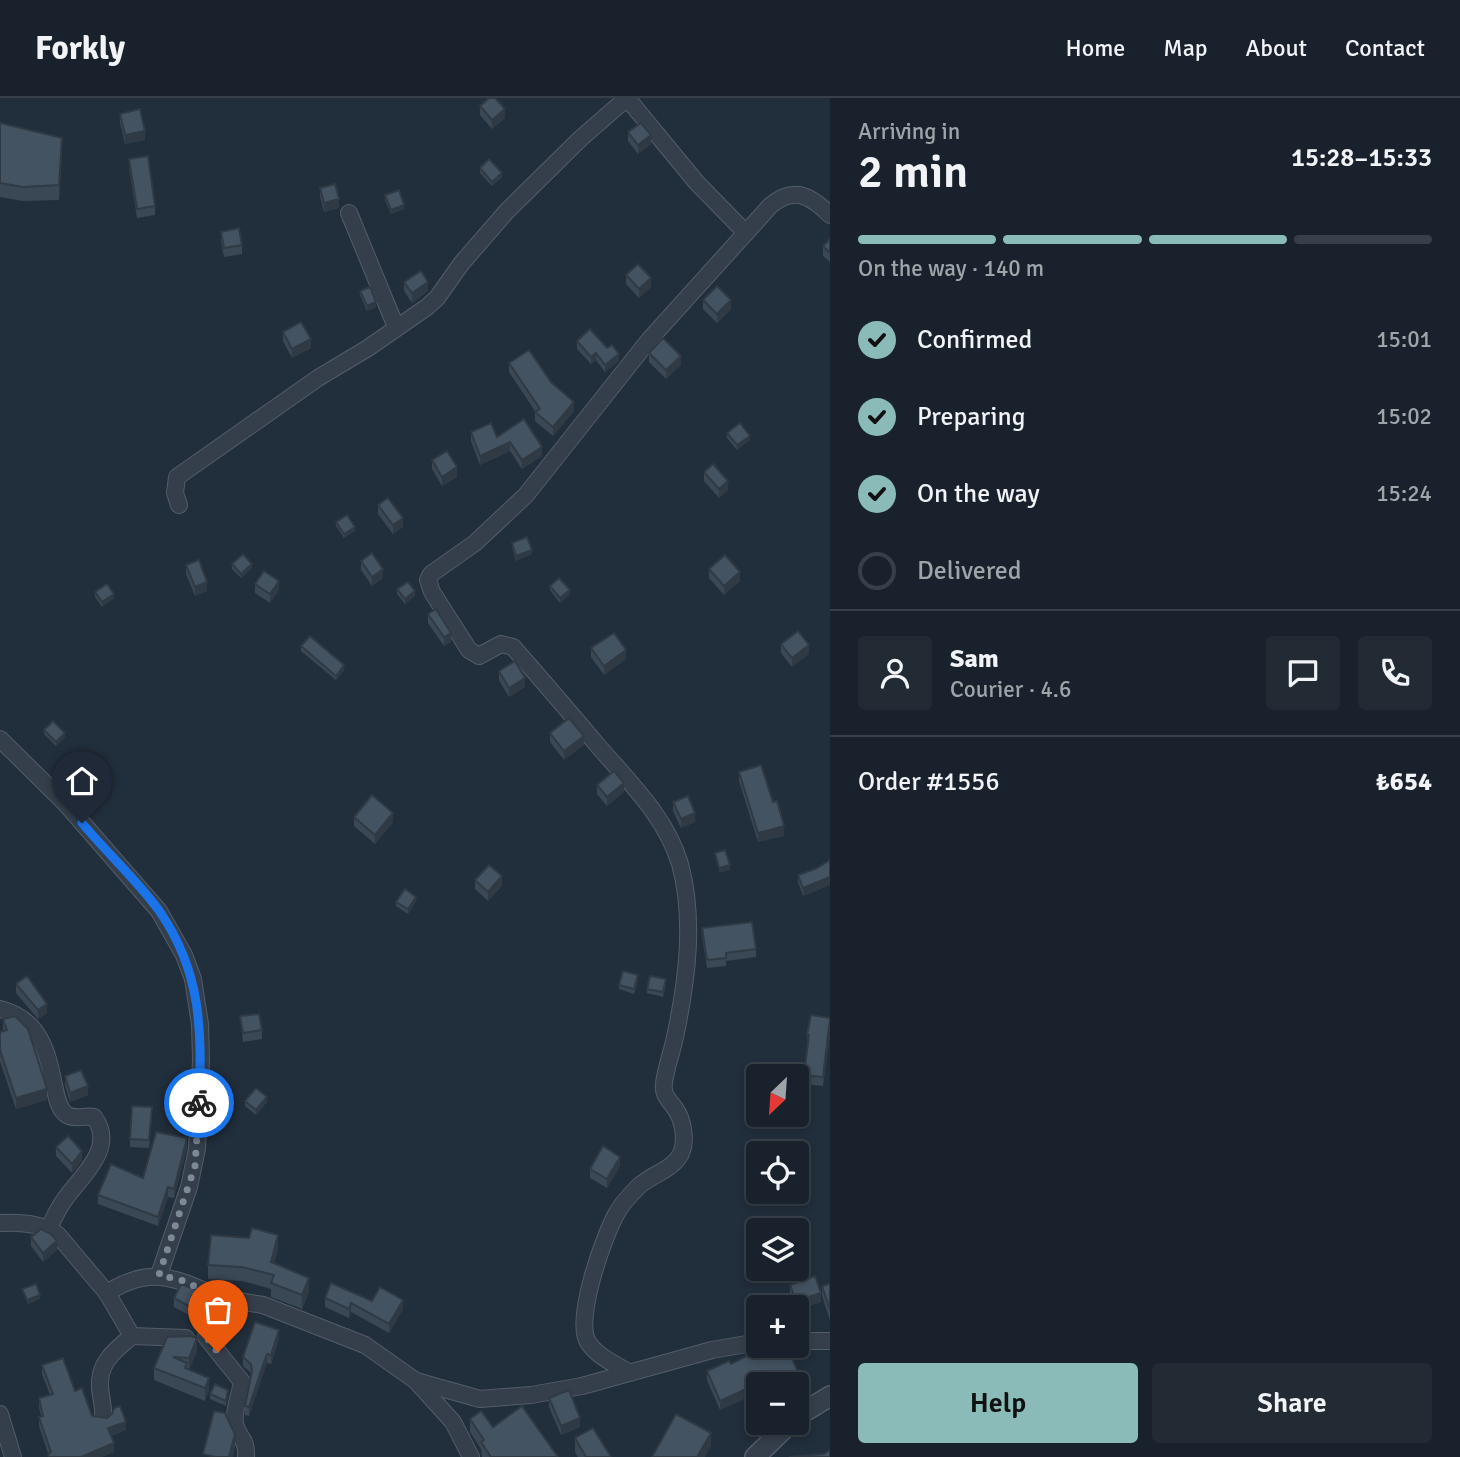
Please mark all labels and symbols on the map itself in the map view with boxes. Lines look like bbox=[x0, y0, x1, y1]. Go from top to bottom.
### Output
pin bbox=[52, 751, 112, 823]
north arrow bbox=[746, 1064, 808, 1127]
courier bbox=[164, 1068, 234, 1138]
pin bbox=[188, 1280, 248, 1352]

